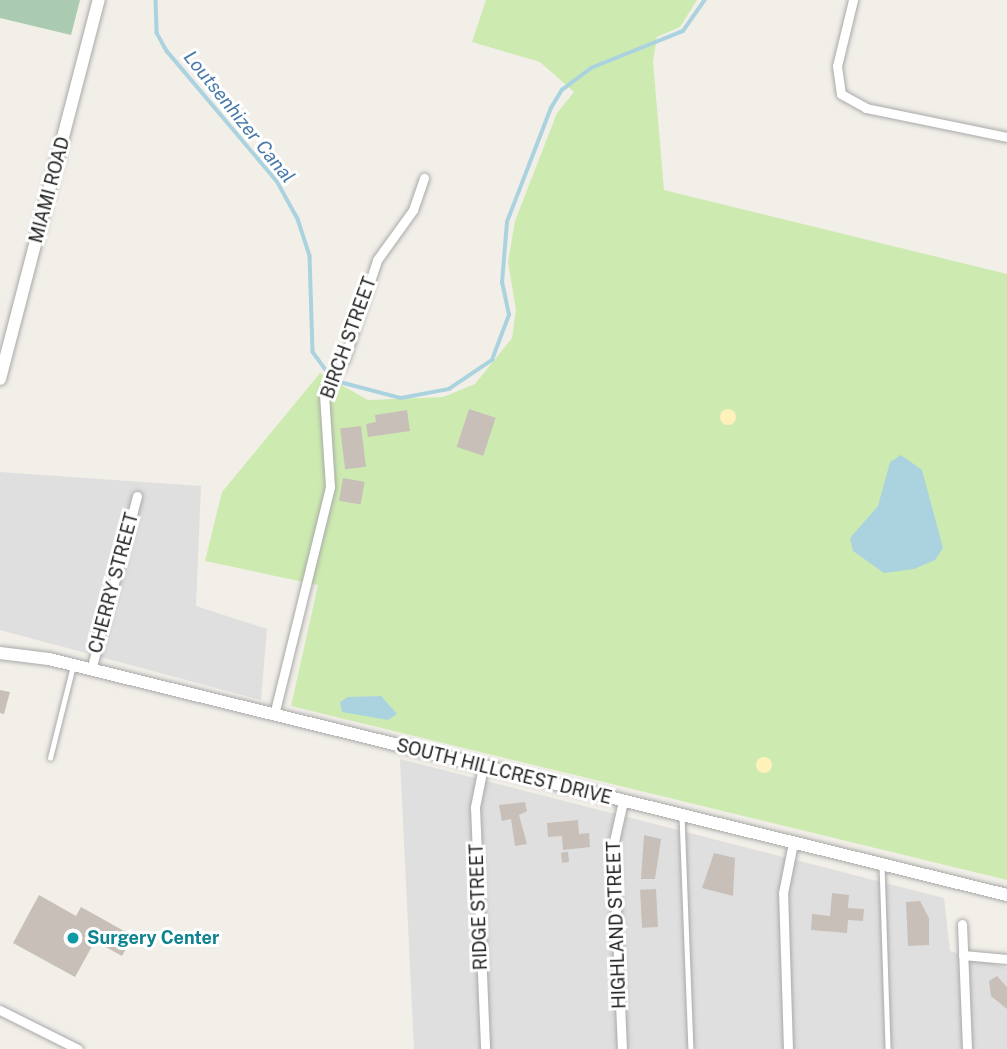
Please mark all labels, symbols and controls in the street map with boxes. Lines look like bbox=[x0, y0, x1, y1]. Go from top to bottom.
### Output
water label: Loutsenhizer Canal bbox=[179, 46, 299, 188]
street label: MIAMI ROAD bbox=[25, 135, 75, 245]
street label: BIRCH STREET bbox=[317, 274, 381, 402]
street label: CHERRY STREET bbox=[85, 510, 143, 656]
street label: SOUTH HILLCREST DRIVE bbox=[394, 735, 614, 809]
street label: HIGHLAND STREET bbox=[603, 841, 631, 1009]
street label: RIDGE STREET bbox=[466, 843, 492, 971]
place label: Surgery Center bbox=[87, 927, 219, 949]
marker: Surgery Center bbox=[65, 930, 81, 946]

